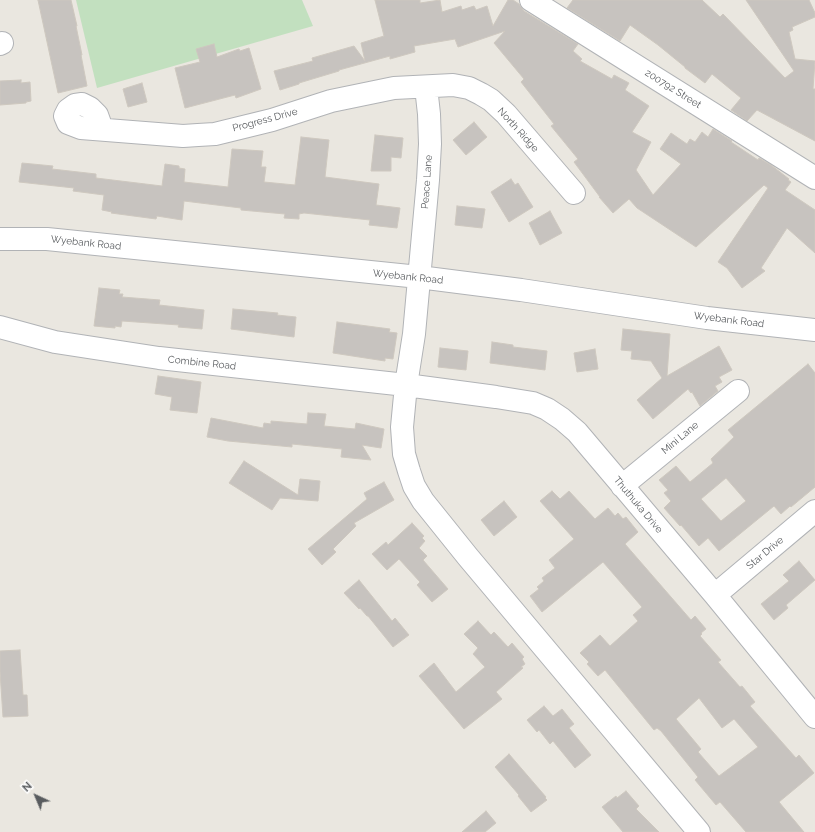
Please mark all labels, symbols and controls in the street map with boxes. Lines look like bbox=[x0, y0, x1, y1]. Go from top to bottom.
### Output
street label: 200792 Street bbox=[643, 67, 703, 111]
street label: North Ridge bbox=[495, 105, 541, 155]
street label: Progress Drive bbox=[231, 106, 299, 134]
street label: Peace Lane bbox=[419, 155, 435, 209]
street label: Wyebank Road bbox=[50, 233, 122, 253]
street label: Wyebank Road bbox=[372, 267, 444, 287]
street label: Wyebank Road bbox=[693, 310, 765, 330]
street label: Combine Road bbox=[167, 353, 237, 373]
street label: Mini Lane bbox=[659, 419, 701, 457]
street label: Thuthuka Drive bbox=[611, 474, 665, 536]
street label: Star Drive bbox=[744, 534, 786, 572]
north arrow bbox=[16, 776, 56, 816]
text: N bbox=[20, 779, 35, 795]

